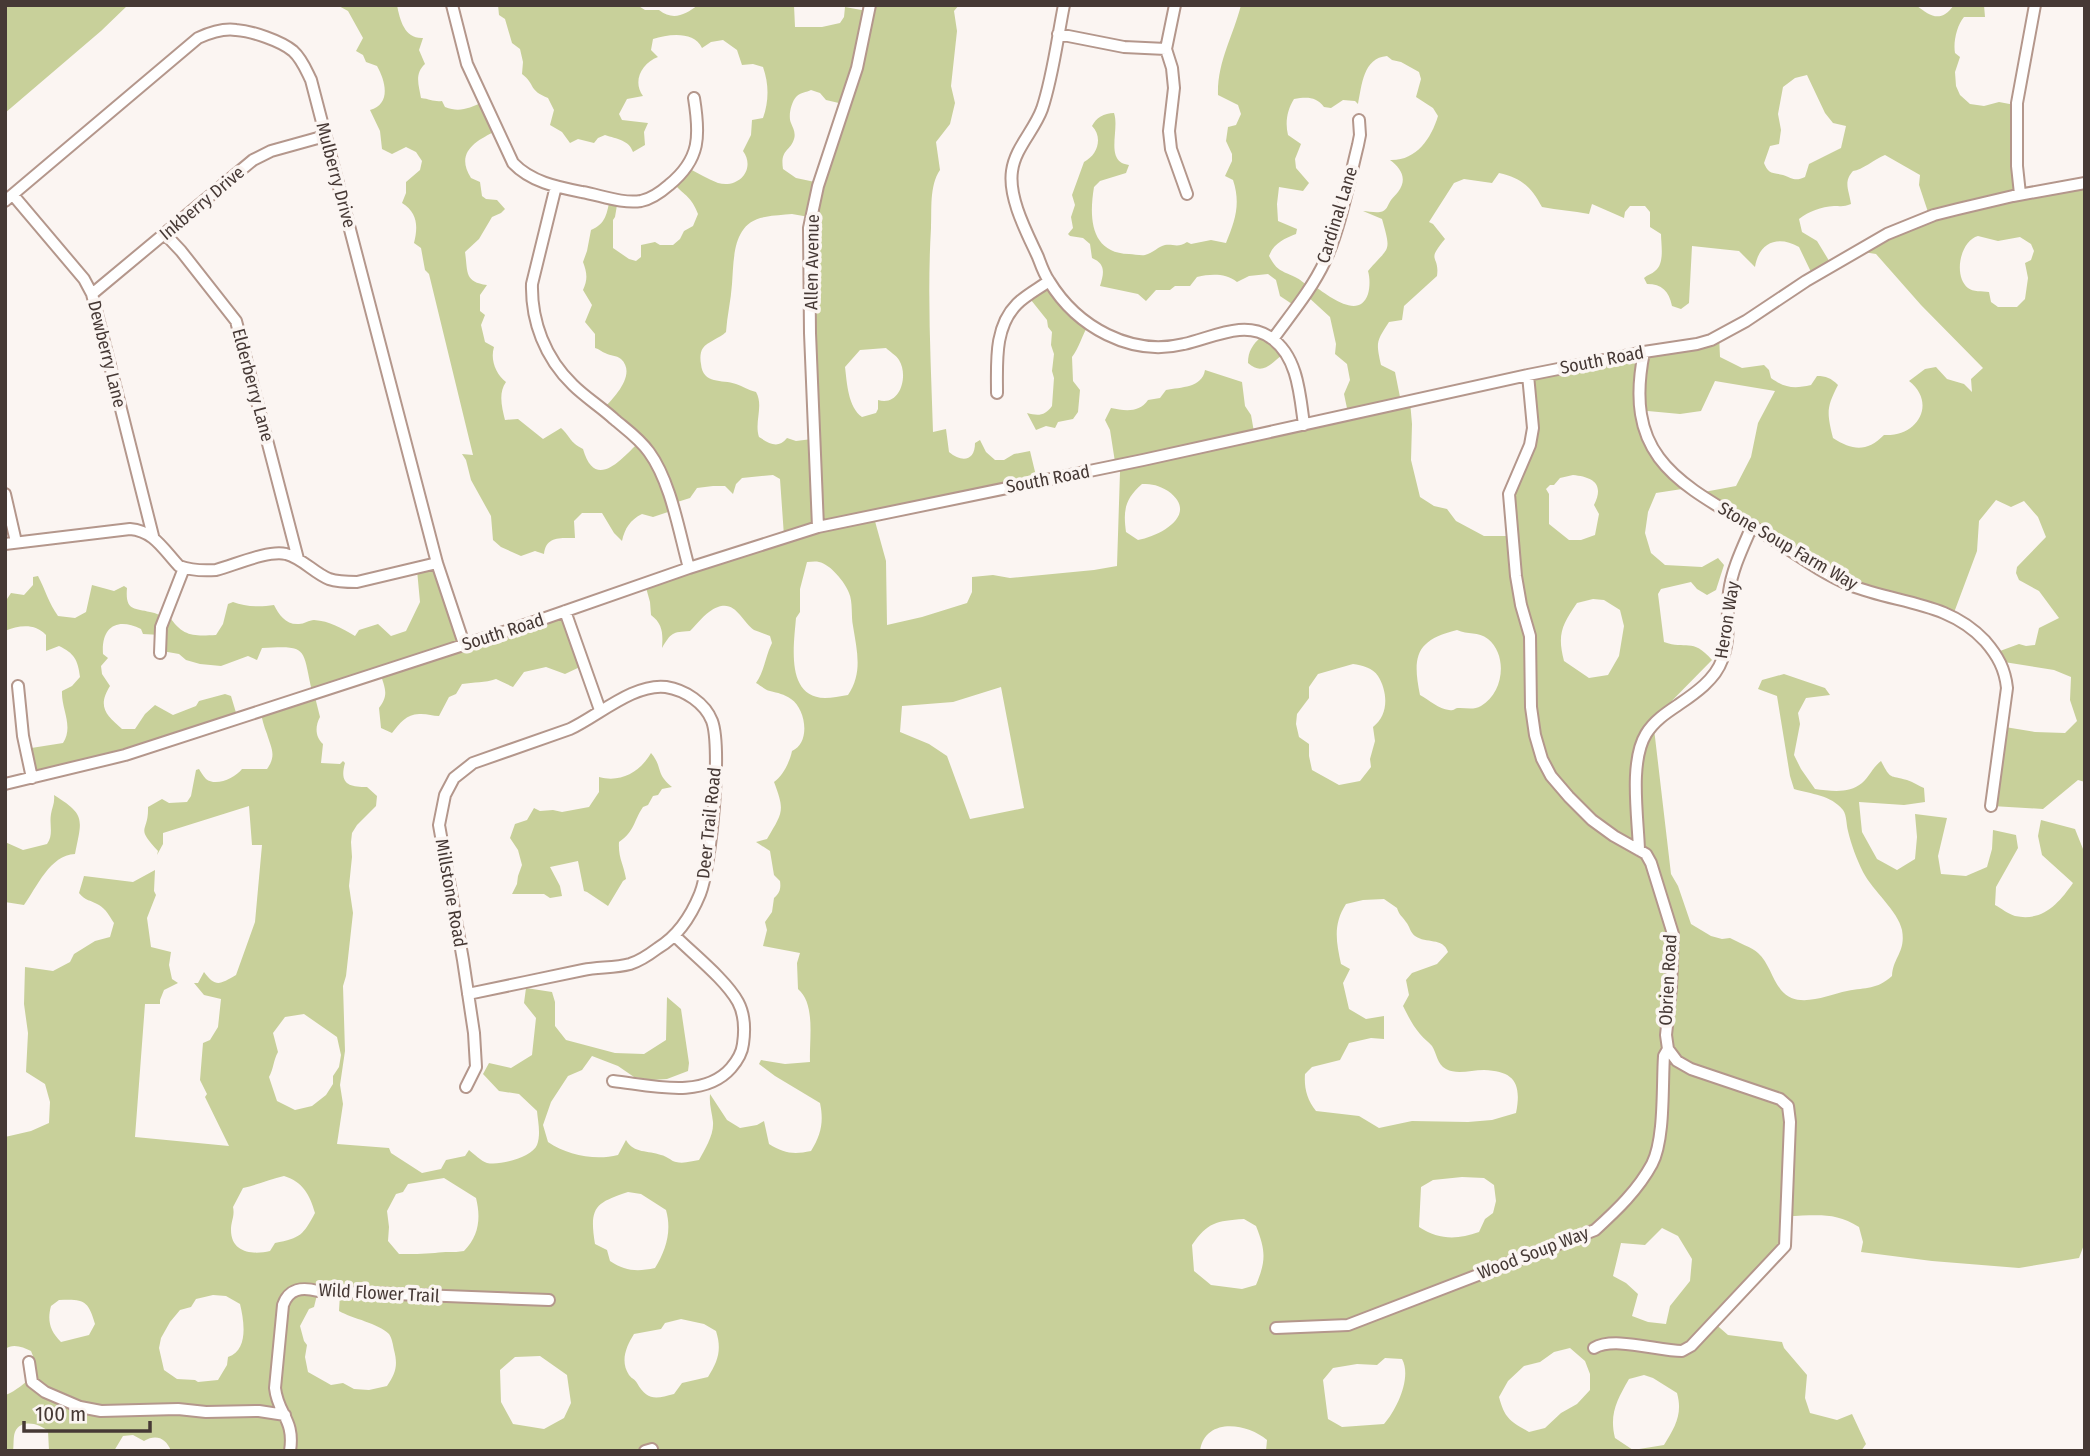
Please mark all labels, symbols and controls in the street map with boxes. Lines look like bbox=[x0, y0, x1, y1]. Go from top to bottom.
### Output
street label: Mulberry Drive bbox=[311, 120, 361, 230]
street label: Inkberry Drive bbox=[155, 161, 249, 245]
street label: Cardinal Lane bbox=[1312, 164, 1362, 266]
street label: Allen Avenue bbox=[800, 214, 824, 310]
street label: Dewberry Lane bbox=[83, 298, 131, 410]
street label: Elderberry Lane bbox=[227, 326, 279, 444]
street label: South Road bbox=[1558, 341, 1646, 379]
street label: South Road bbox=[1004, 460, 1092, 498]
street label: Stone Soup Farm Way bbox=[1714, 497, 1862, 595]
street label: Heron Way bbox=[1710, 580, 1744, 660]
street label: South Road bbox=[459, 608, 547, 656]
street label: Deer Trail Road bbox=[692, 766, 726, 880]
street label: Millstone Road bbox=[431, 837, 471, 949]
street label: Obrien Road bbox=[1655, 934, 1681, 1026]
street label: Wood Soup Way bbox=[1474, 1222, 1592, 1284]
street label: Wild Flower Trail bbox=[318, 1279, 440, 1307]
scale bar bbox=[24, 1390, 150, 1434]
text: 100 m bbox=[35, 1401, 86, 1427]

